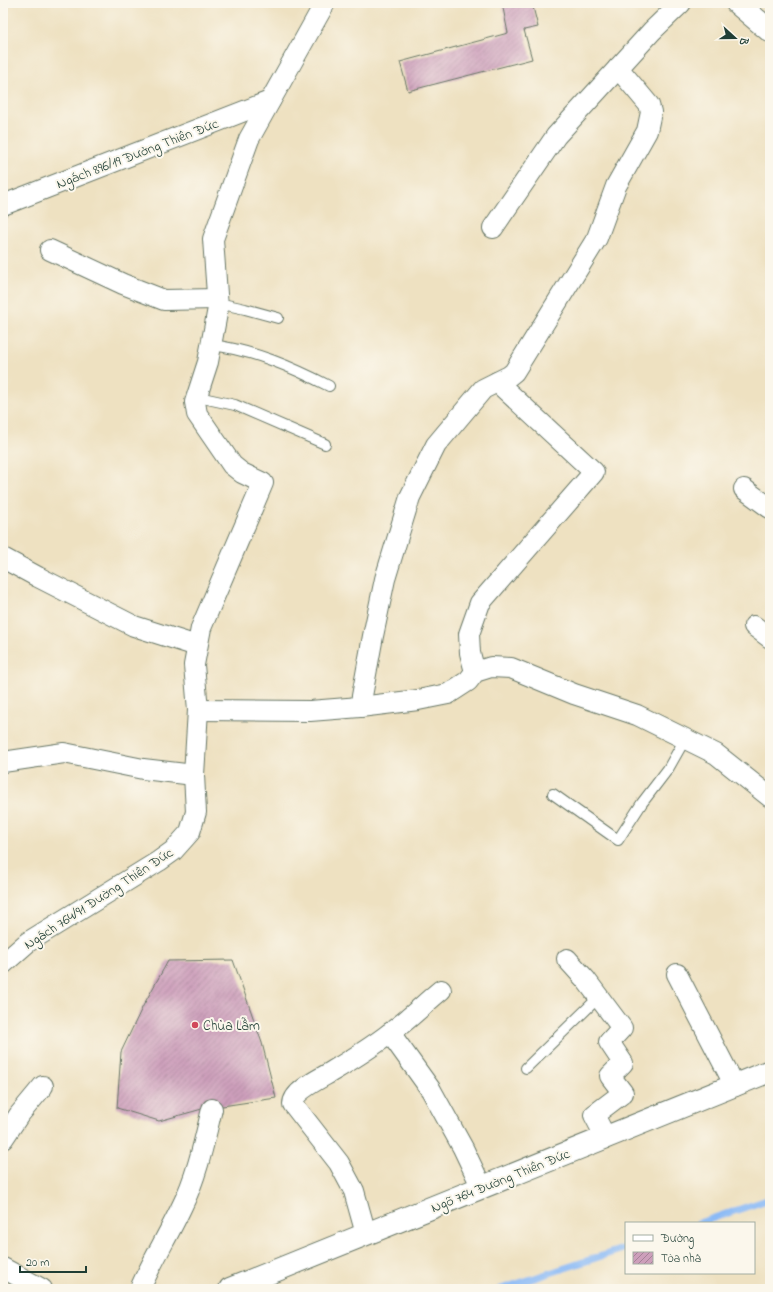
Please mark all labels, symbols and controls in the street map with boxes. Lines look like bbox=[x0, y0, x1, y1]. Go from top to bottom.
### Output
north arrow bbox=[715, 18, 755, 58]
text: B bbox=[734, 34, 753, 48]
street label: Ngách 896/19 Đường Thiên Đức bbox=[54, 114, 223, 196]
street label: Ngách 764/91 Đường Thiên Đức bbox=[20, 843, 179, 956]
place label: Chùa Lẫm bbox=[203, 1016, 260, 1037]
marker: Chùa Lẫm bbox=[190, 1020, 200, 1030]
street label: Ngõ 764 Đường Thiên Đức bbox=[428, 1144, 574, 1220]
legend bbox=[625, 1222, 755, 1274]
text: Đường bbox=[660, 1230, 694, 1249]
scale bar bbox=[20, 1248, 86, 1274]
text: Tòa nhà bbox=[661, 1250, 701, 1268]
text: 20 m bbox=[26, 1254, 49, 1272]

